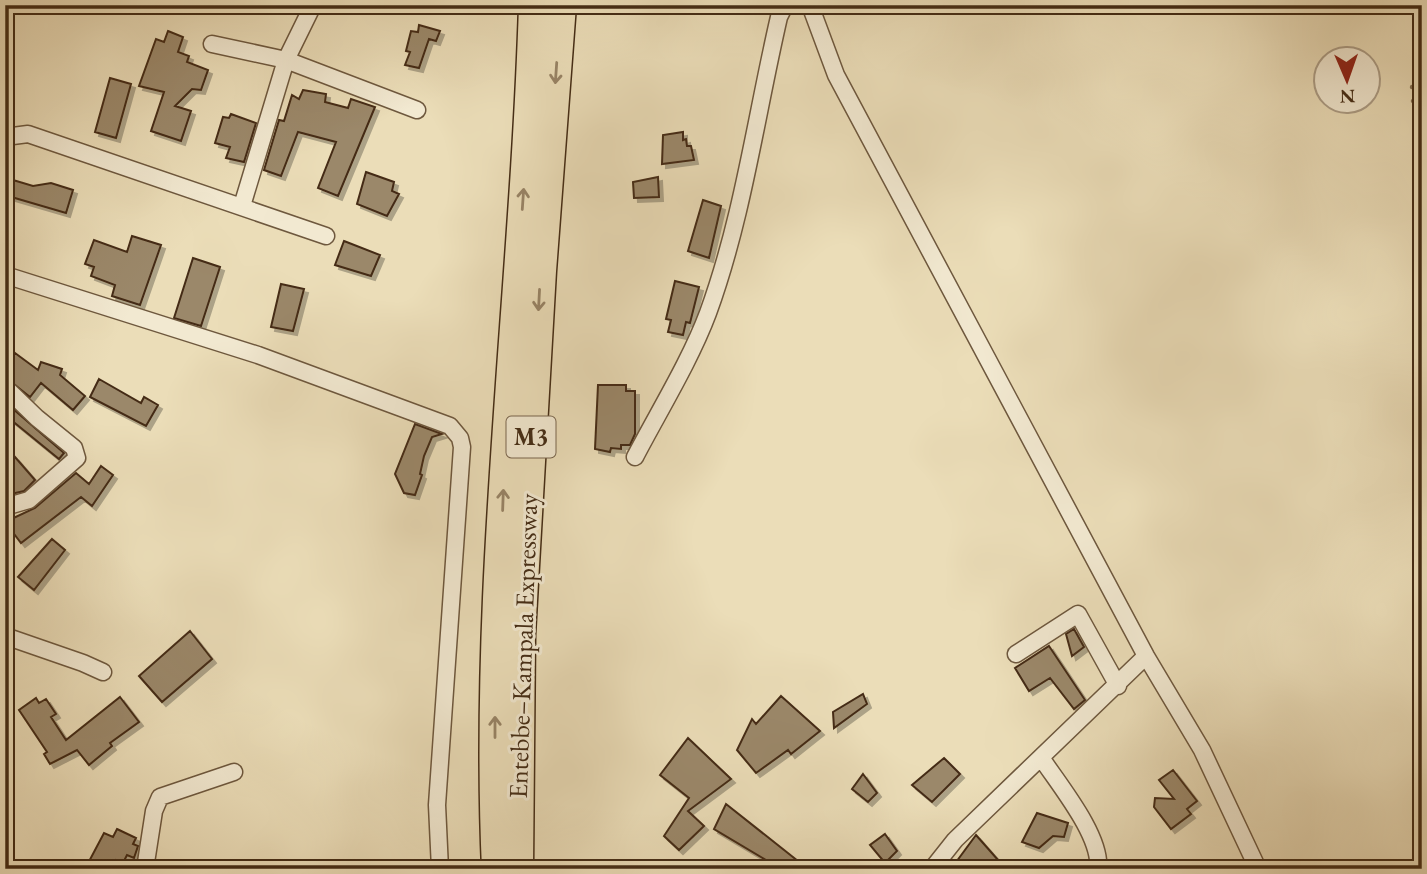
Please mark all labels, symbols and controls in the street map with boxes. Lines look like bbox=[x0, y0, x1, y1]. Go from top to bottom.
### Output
north arrow bbox=[1312, 46, 1382, 116]
one-way arrow bbox=[549, 62, 562, 85]
text: N bbox=[1339, 84, 1356, 109]
one-way arrow bbox=[517, 189, 530, 211]
one-way arrow bbox=[532, 288, 545, 311]
road number: M3 bbox=[506, 416, 556, 458]
one-way arrow bbox=[496, 488, 509, 511]
street label: Entebbe–Kampala Expressway bbox=[501, 492, 545, 799]
one-way arrow bbox=[488, 716, 502, 739]

